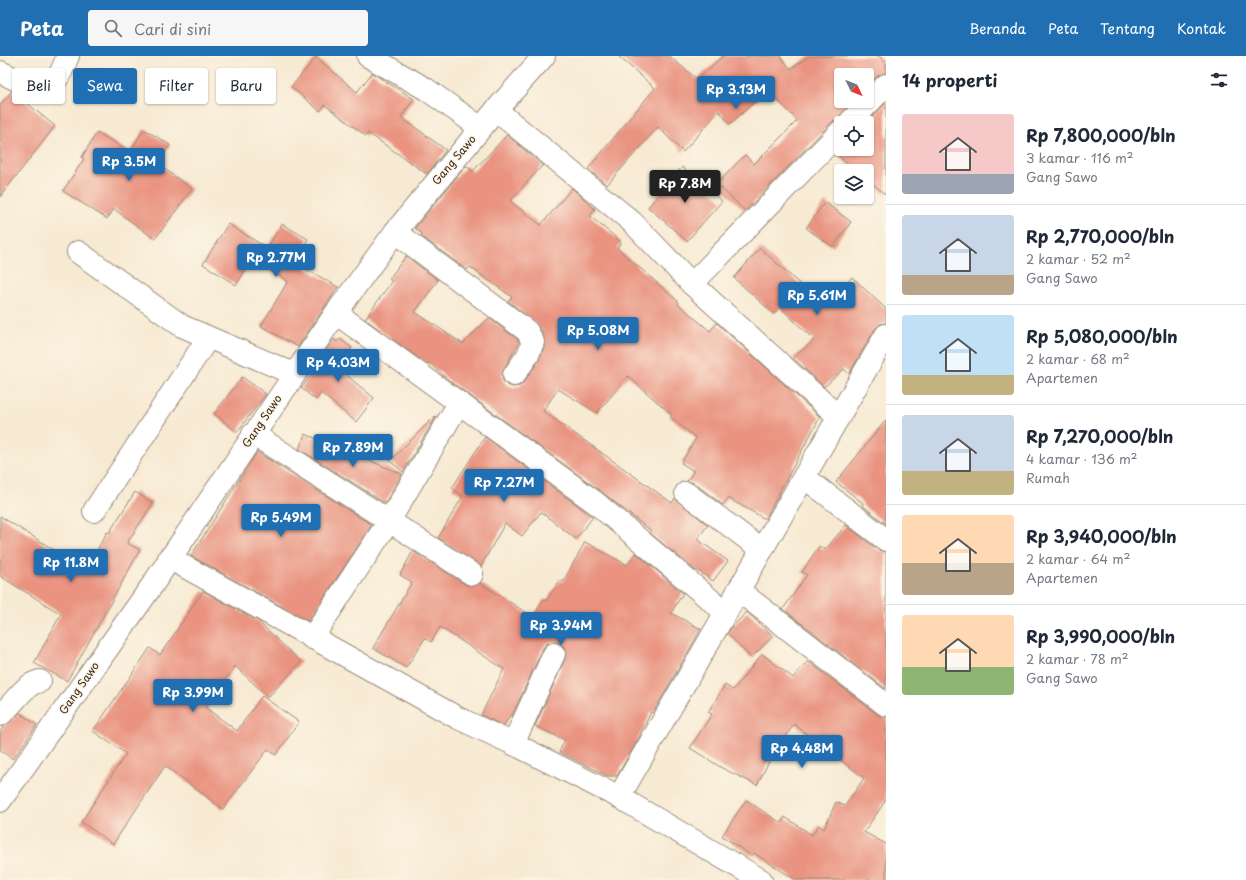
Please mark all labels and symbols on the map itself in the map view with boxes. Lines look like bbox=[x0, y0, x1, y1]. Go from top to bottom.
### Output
north arrow bbox=[834, 68, 874, 108]
pin: Rp 3.13M bbox=[695, 76, 777, 110]
street label: Gang Sawo bbox=[428, 131, 480, 188]
pin: Rp 3.5M bbox=[92, 148, 166, 182]
pin: Rp 7.8M bbox=[648, 170, 722, 204]
pin: Rp 2.77M bbox=[235, 244, 317, 278]
pin: Rp 5.61M bbox=[776, 282, 858, 316]
pin: Rp 5.08M bbox=[557, 317, 639, 351]
pin: Rp 4.03M bbox=[297, 349, 379, 383]
street label: Gang Sawo bbox=[238, 391, 286, 451]
pin: Rp 7.89M bbox=[312, 434, 394, 468]
pin: Rp 7.27M bbox=[463, 469, 545, 503]
pin: Rp 5.49M bbox=[240, 504, 322, 538]
pin: Rp 11.8M bbox=[30, 549, 112, 583]
pin: Rp 3.94M bbox=[520, 612, 602, 646]
street label: Gang Sawo bbox=[54, 658, 103, 717]
pin: Rp 3.99M bbox=[152, 679, 234, 713]
pin: Rp 4.48M bbox=[761, 735, 843, 769]

